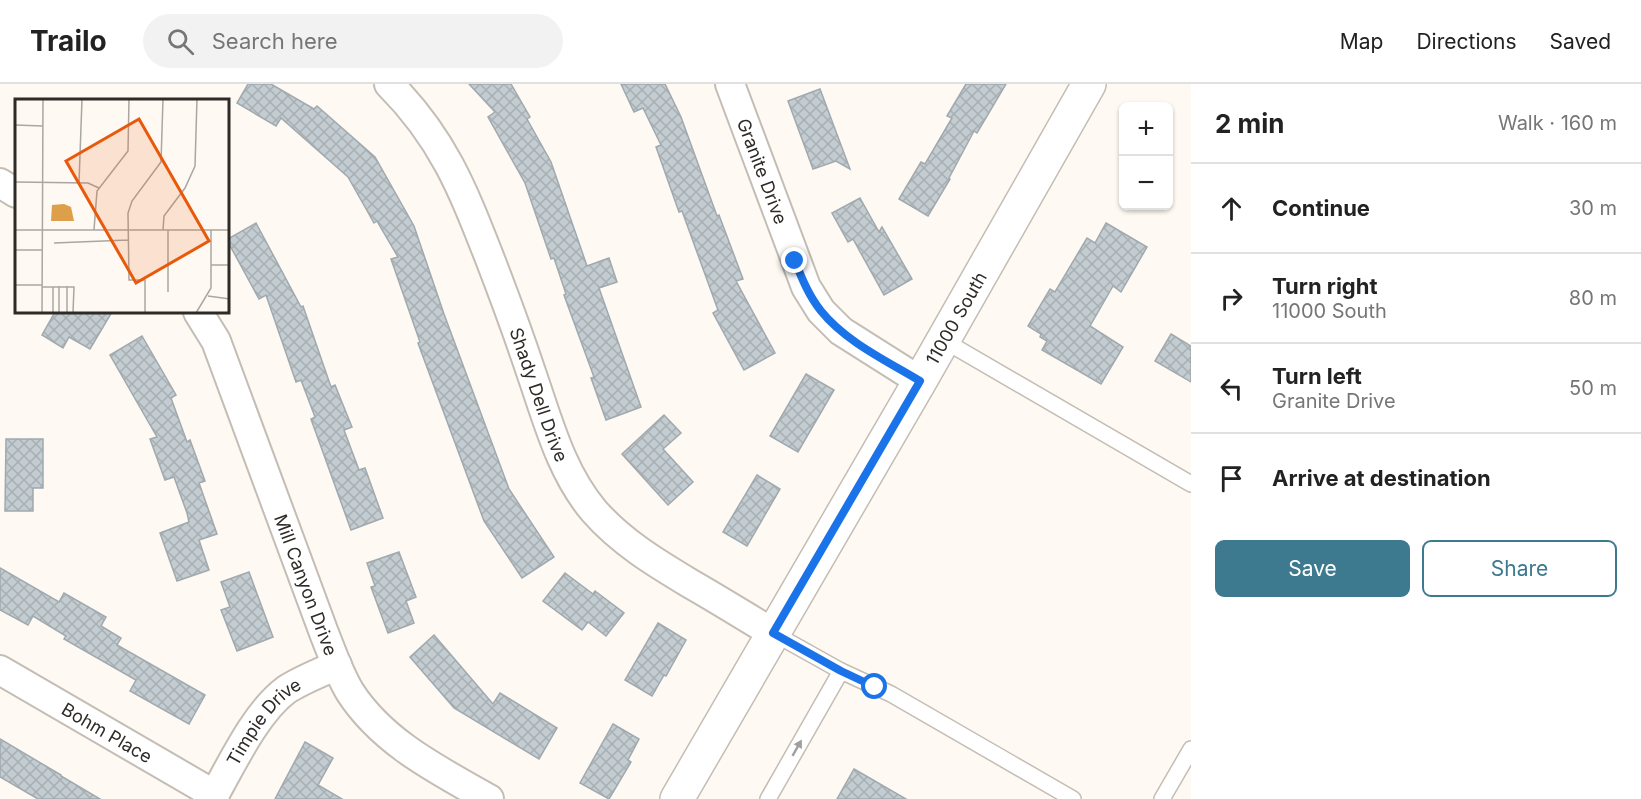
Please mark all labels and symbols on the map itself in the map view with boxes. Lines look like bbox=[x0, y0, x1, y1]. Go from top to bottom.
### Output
inset map bbox=[15, 99, 230, 314]
street label: Granite Drive bbox=[733, 115, 792, 227]
route end bbox=[781, 247, 807, 273]
street label: 11000 South bbox=[921, 268, 991, 368]
street label: Shady Dell Drive bbox=[506, 325, 573, 465]
street label: Mill Canyon Drive bbox=[270, 511, 342, 658]
street label: Timpie Drive bbox=[222, 673, 304, 769]
route start bbox=[861, 673, 887, 699]
street label: Bohm Place bbox=[58, 698, 156, 767]
one-way arrow bbox=[792, 739, 802, 756]

